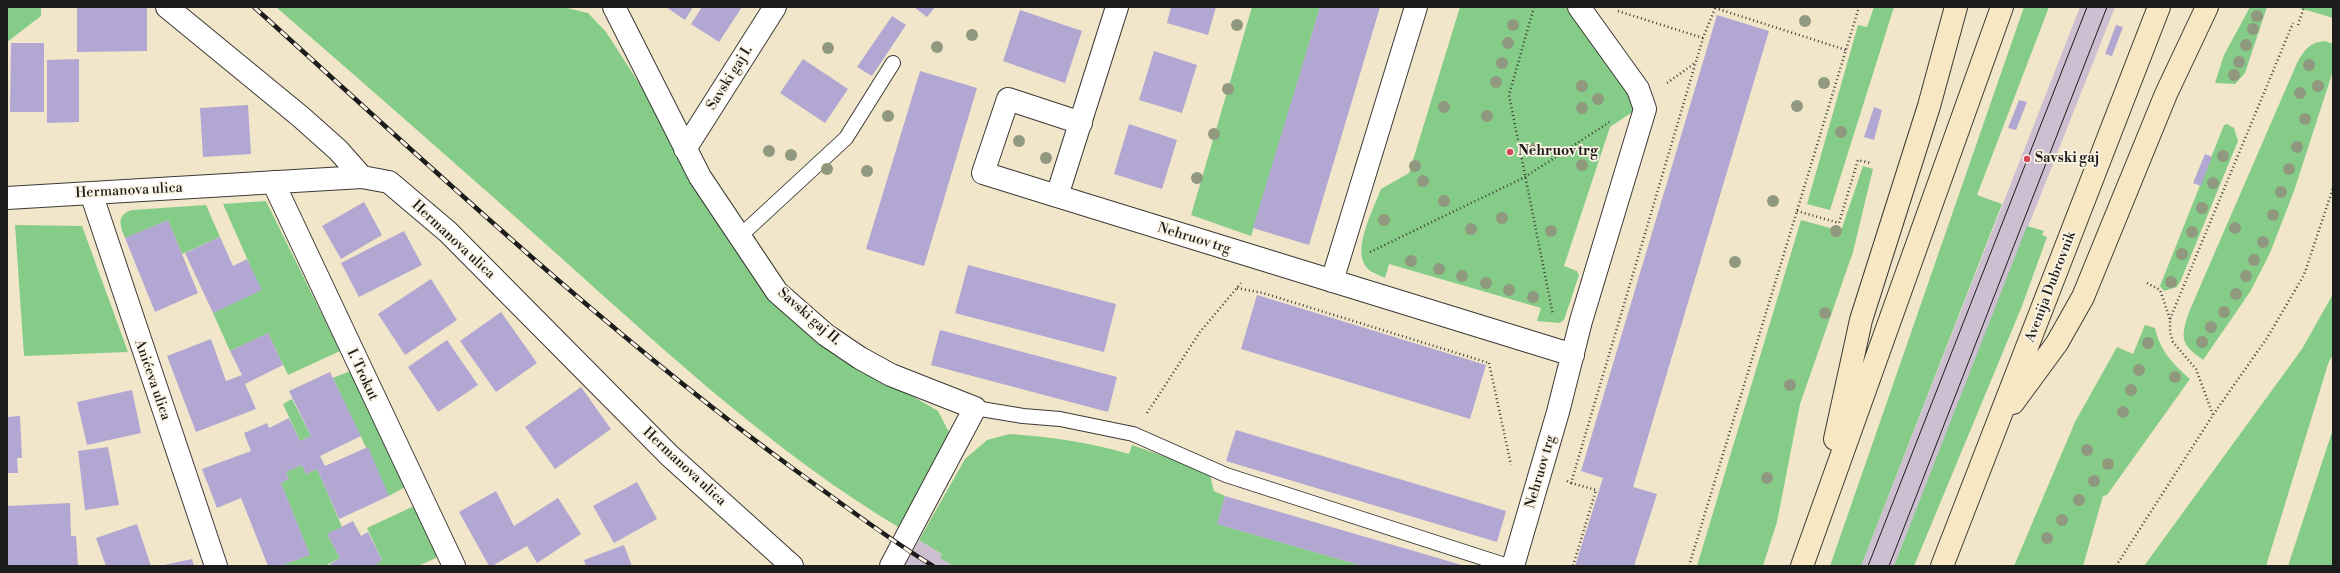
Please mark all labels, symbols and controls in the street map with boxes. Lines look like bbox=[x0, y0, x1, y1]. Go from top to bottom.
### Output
street label: Savski gaj I. bbox=[704, 43, 756, 113]
place label: Nehruov trg bbox=[1518, 144, 1598, 160]
marker: Nehruov trg bbox=[1505, 147, 1515, 157]
place label: Savski gaj bbox=[2035, 151, 2099, 167]
marker: Savski gaj bbox=[2022, 154, 2032, 164]
street label: Hermanova ulica bbox=[75, 180, 183, 202]
street label: Hermanova ulica bbox=[408, 197, 498, 283]
street label: Nehruov trg bbox=[1155, 220, 1233, 258]
street label: Avenija Dubrovnik bbox=[2022, 229, 2080, 345]
street label: Savski gaj II. bbox=[774, 285, 844, 349]
street label: Anićeva ulica bbox=[130, 337, 174, 423]
street label: I. Trokut bbox=[343, 347, 381, 403]
street label: Hermanova ulica bbox=[639, 424, 729, 510]
street label: Nehruov trg bbox=[1522, 433, 1560, 511]

